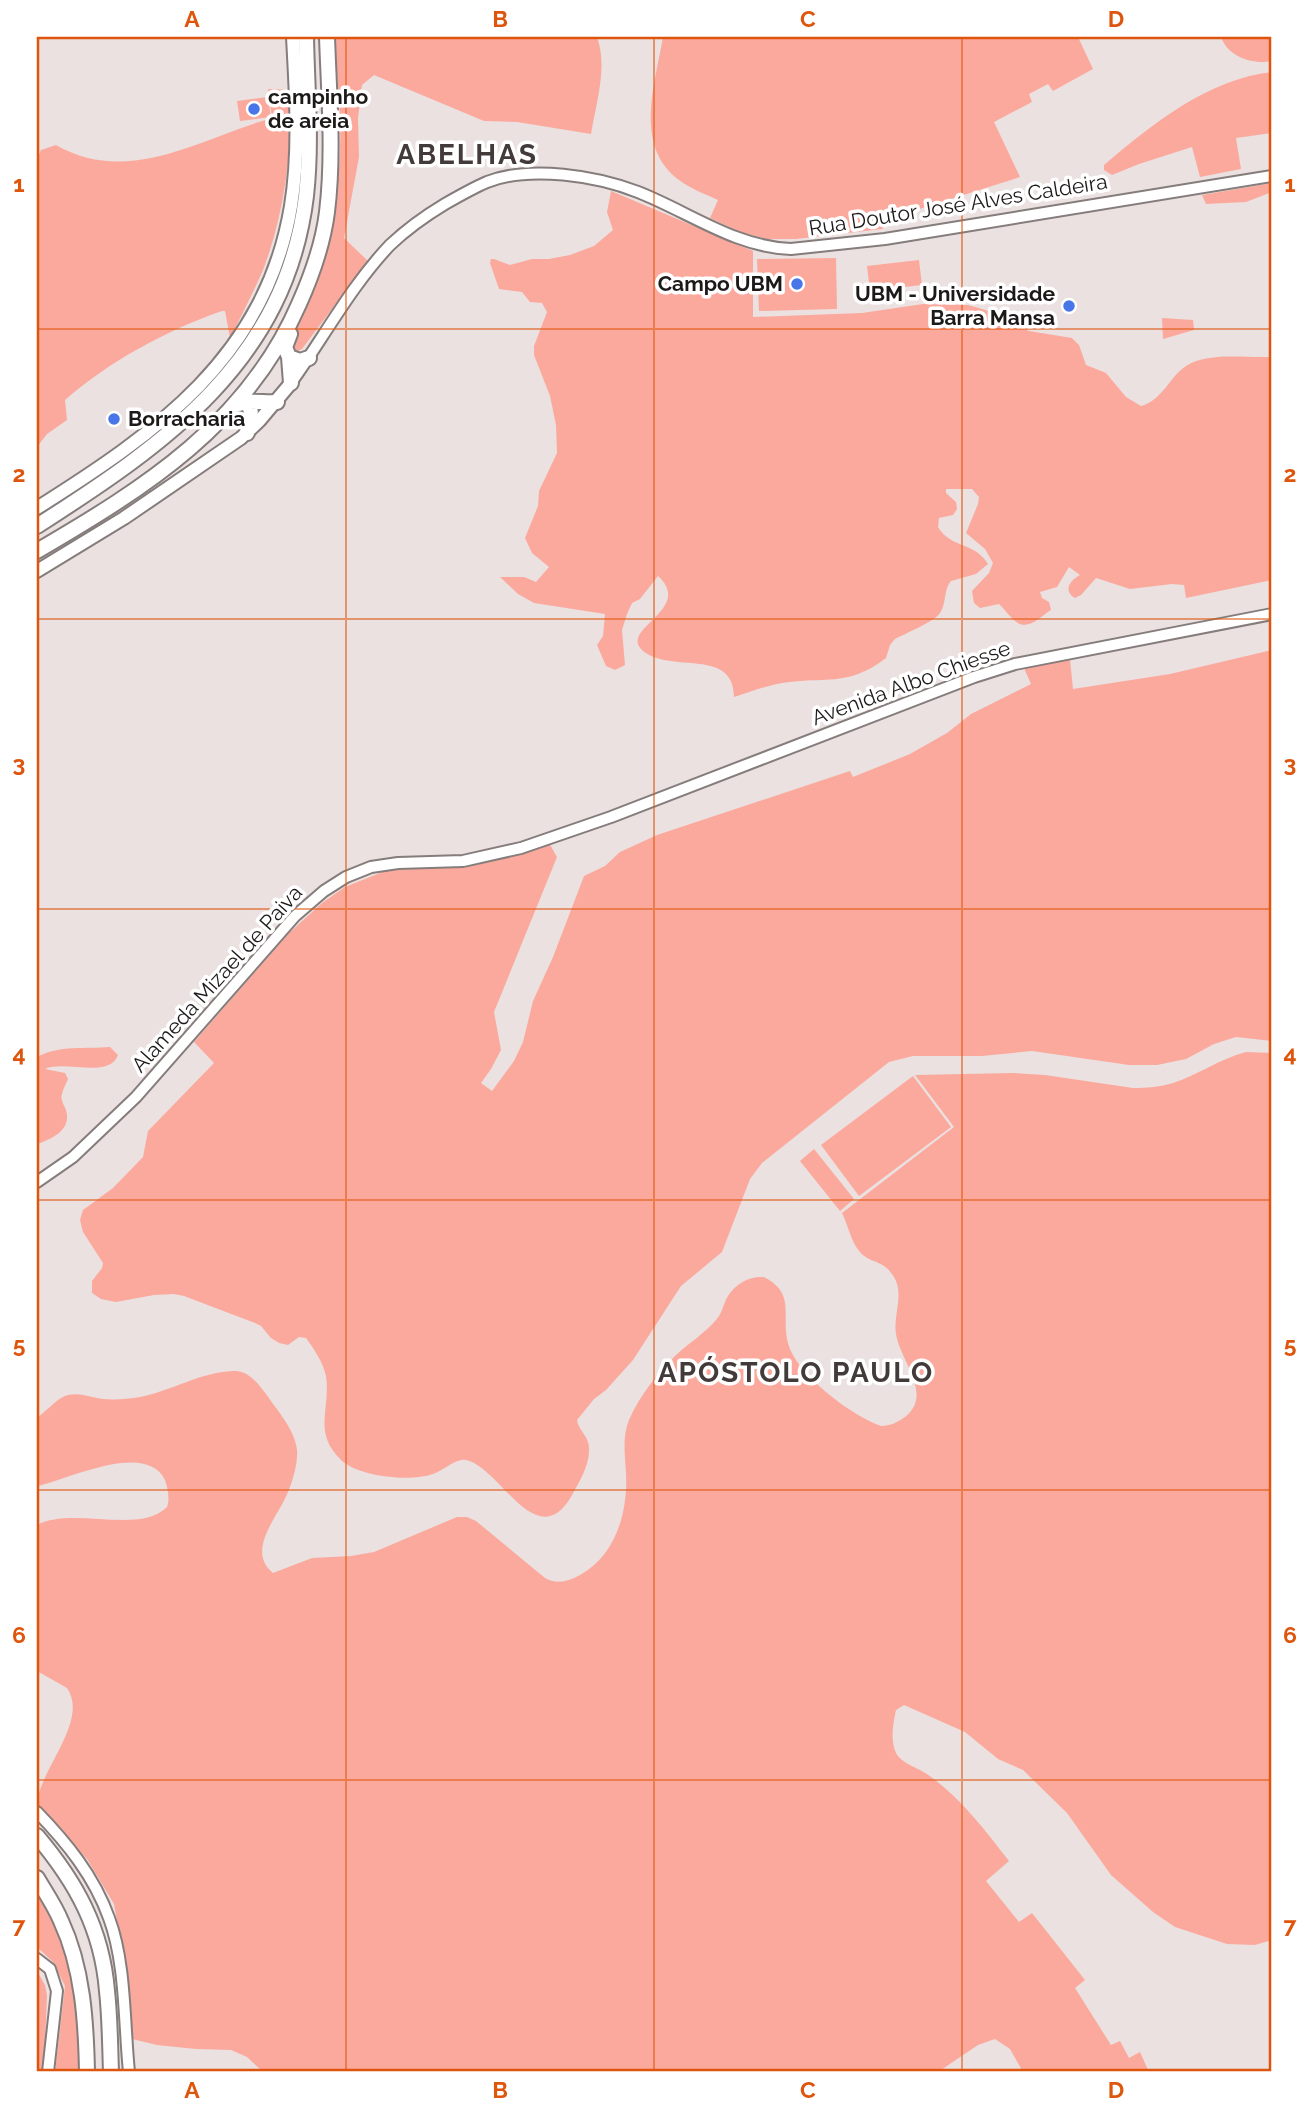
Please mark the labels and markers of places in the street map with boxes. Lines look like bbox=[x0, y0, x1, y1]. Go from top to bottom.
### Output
place label: campinho de areia bbox=[268, 84, 368, 133]
marker: campinho de areia bbox=[246, 101, 262, 117]
place label: Campo UBM bbox=[658, 271, 783, 296]
marker: Campo UBM bbox=[789, 276, 805, 292]
place label: UBM - Universidade Barra Mansa bbox=[855, 281, 1055, 330]
marker: UBM - Universidade Barra Mansa bbox=[1061, 298, 1077, 314]
place label: Borracharia bbox=[128, 406, 245, 431]
marker: Borracharia bbox=[106, 411, 122, 427]

